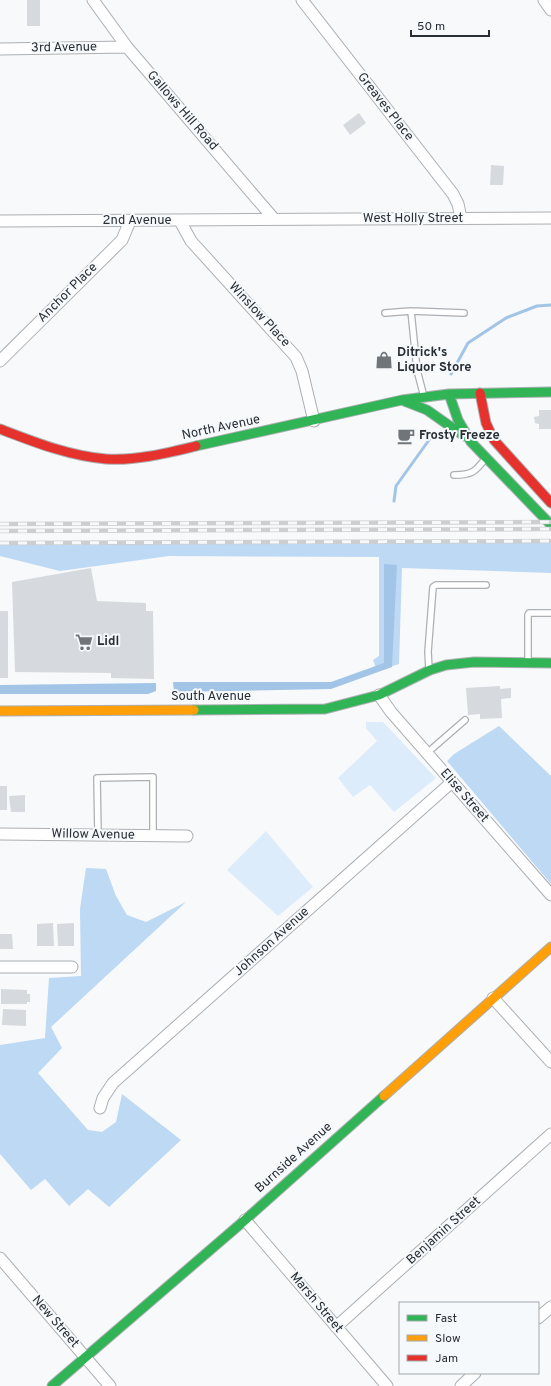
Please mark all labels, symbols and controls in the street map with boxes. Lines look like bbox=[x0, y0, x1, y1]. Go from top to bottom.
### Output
scale bar bbox=[411, 12, 489, 38]
text: 50 m bbox=[417, 19, 445, 35]
street label: 3rd Avenue bbox=[31, 39, 97, 57]
street label: Gallows Hill Road bbox=[143, 68, 221, 154]
street label: Greaves Place bbox=[353, 70, 417, 144]
street label: West Holly Street bbox=[363, 211, 463, 227]
street label: 2nd Avenue bbox=[103, 213, 171, 229]
street label: Anchor Place bbox=[35, 260, 101, 326]
street label: Winslow Place bbox=[225, 279, 293, 351]
place label: Ditrick's Liquor Store bbox=[397, 345, 471, 376]
shop icon: Ditrick's Liquor Store bbox=[374, 350, 394, 370]
street label: North Avenue bbox=[180, 412, 262, 444]
cafe icon: Frosty Freeze bbox=[396, 426, 416, 446]
place label: Frosty Freeze bbox=[419, 428, 500, 444]
supermarket icon: Lidl bbox=[74, 632, 94, 652]
place label: Lidl bbox=[97, 634, 119, 650]
street label: South Avenue bbox=[171, 689, 251, 705]
street label: Elise Street bbox=[436, 766, 492, 826]
street label: Willow Avenue bbox=[51, 826, 135, 844]
street label: Johnson Avenue bbox=[231, 904, 313, 980]
street label: Burnside Avenue bbox=[252, 1119, 336, 1197]
street label: Benjamin Street bbox=[404, 1193, 484, 1268]
street label: Marsh Street bbox=[286, 1269, 346, 1337]
street label: New Street bbox=[28, 1293, 82, 1352]
legend bbox=[399, 1302, 539, 1374]
text: Fast bbox=[435, 1311, 457, 1327]
text: Slow bbox=[435, 1331, 461, 1347]
text: Jam bbox=[435, 1351, 458, 1367]

